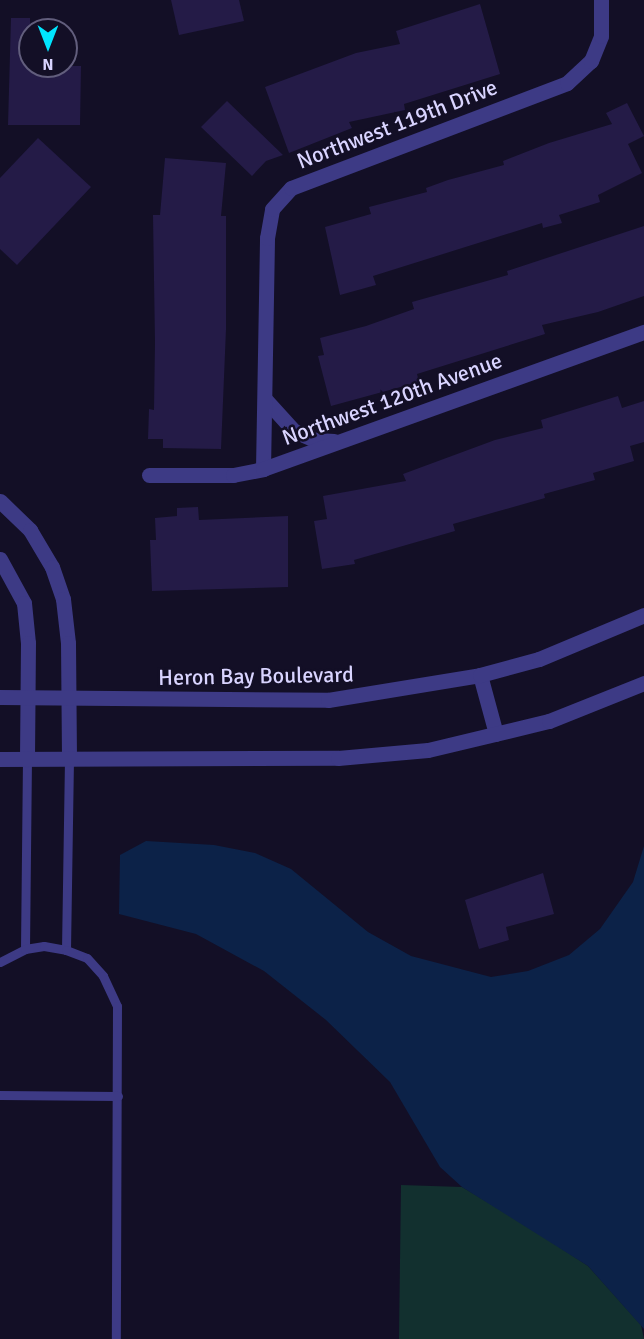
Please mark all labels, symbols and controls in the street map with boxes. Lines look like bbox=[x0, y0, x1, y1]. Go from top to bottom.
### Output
north arrow bbox=[18, 18, 78, 78]
text: N bbox=[42, 54, 54, 74]
street label: Northwest 119th Drive bbox=[293, 74, 501, 174]
street label: Northwest 120th Avenue bbox=[278, 347, 506, 451]
street label: Heron Bay Boulevard bbox=[158, 661, 354, 691]

